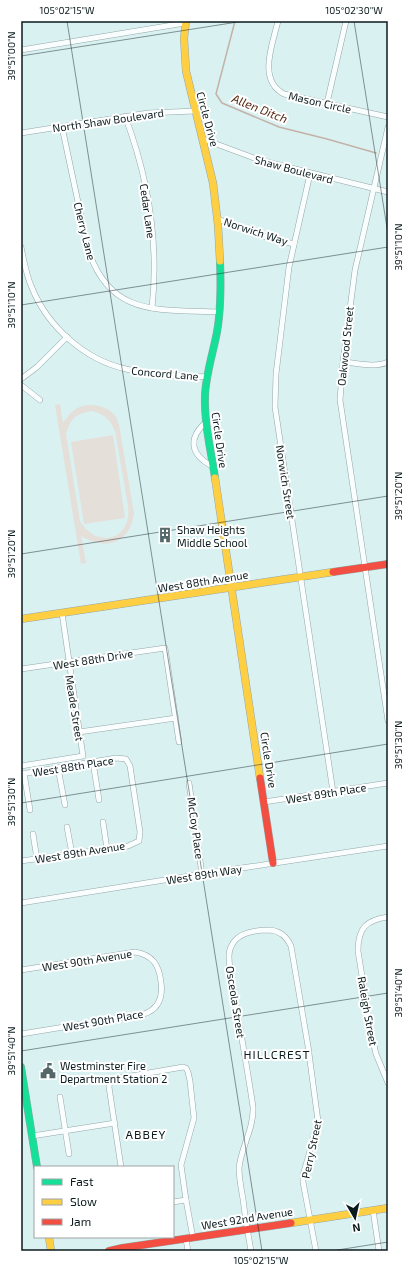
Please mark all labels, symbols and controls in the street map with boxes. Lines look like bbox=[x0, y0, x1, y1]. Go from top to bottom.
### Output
text: 105°02'15"W bbox=[39, 4, 95, 16]
text: 105°02'30"W bbox=[325, 4, 383, 16]
text: 39°51'00"N bbox=[5, 32, 17, 80]
street label: Mason Circle bbox=[287, 88, 353, 116]
street label: Circle Drive bbox=[194, 90, 222, 148]
water label: Allen Ditch bbox=[229, 90, 290, 126]
street label: North Shaw Boulevard bbox=[52, 106, 164, 134]
street label: Shaw Boulevard bbox=[253, 152, 335, 186]
street label: Cedar Lane bbox=[138, 183, 158, 239]
street label: Cherry Lane bbox=[72, 201, 99, 261]
street label: Norwich Way bbox=[222, 215, 290, 248]
text: 39°51'10"N bbox=[392, 224, 404, 270]
text: 39°51'10"N bbox=[5, 282, 17, 328]
street label: Oakwood Street bbox=[334, 306, 356, 386]
street label: Concord Lane bbox=[131, 364, 199, 382]
street label: Circle Drive bbox=[210, 411, 230, 469]
street label: Norwich Street bbox=[274, 444, 298, 520]
text: 39°51'20"N bbox=[392, 472, 404, 520]
place label: Shaw Heights Middle School bbox=[177, 523, 248, 549]
building icon: Shaw Heights Middle School bbox=[156, 526, 174, 544]
text: 39°51'20"N bbox=[5, 530, 17, 578]
street label: West 88th Avenue bbox=[157, 567, 249, 595]
street label: West 88th Drive bbox=[52, 646, 134, 672]
street label: Meade Street bbox=[63, 674, 87, 742]
text: 39°51'30"N bbox=[392, 721, 404, 769]
street label: Circle Drive bbox=[258, 731, 280, 789]
street label: West 88th Place bbox=[32, 753, 114, 779]
text: 39°51'30"N bbox=[5, 778, 17, 826]
street label: West 89th Place bbox=[285, 780, 367, 806]
street label: McCoy Place bbox=[185, 796, 207, 860]
street label: West 89th Avenue bbox=[34, 838, 126, 866]
street label: West 89th Way bbox=[165, 862, 243, 886]
street label: West 90th Avenue bbox=[41, 946, 133, 974]
street label: Osceola Street bbox=[224, 965, 248, 1039]
text: 39°51'40"N bbox=[392, 969, 404, 1017]
street label: Raleigh Street bbox=[355, 975, 381, 1047]
street label: West 90th Place bbox=[62, 1007, 144, 1033]
text: 39°51'40"N bbox=[5, 1027, 17, 1075]
district label: HILLCREST bbox=[244, 1047, 311, 1061]
place label: Westminster Fire Department Station 2 bbox=[60, 1059, 167, 1085]
public building icon: Westminster Fire Department Station 2 bbox=[39, 1062, 57, 1080]
street label: Perry Street bbox=[298, 1118, 324, 1180]
district label: ABBEY bbox=[126, 1127, 166, 1141]
legend bbox=[34, 1166, 174, 1238]
text: Fast bbox=[70, 1174, 94, 1188]
text: Slow bbox=[70, 1194, 97, 1208]
north arrow bbox=[335, 1198, 375, 1238]
street label: West 92nd Avenue bbox=[200, 1204, 294, 1232]
text: Jam bbox=[70, 1214, 91, 1228]
text: N bbox=[352, 1221, 362, 1235]
text: 105°02'15"W bbox=[233, 1254, 289, 1266]

